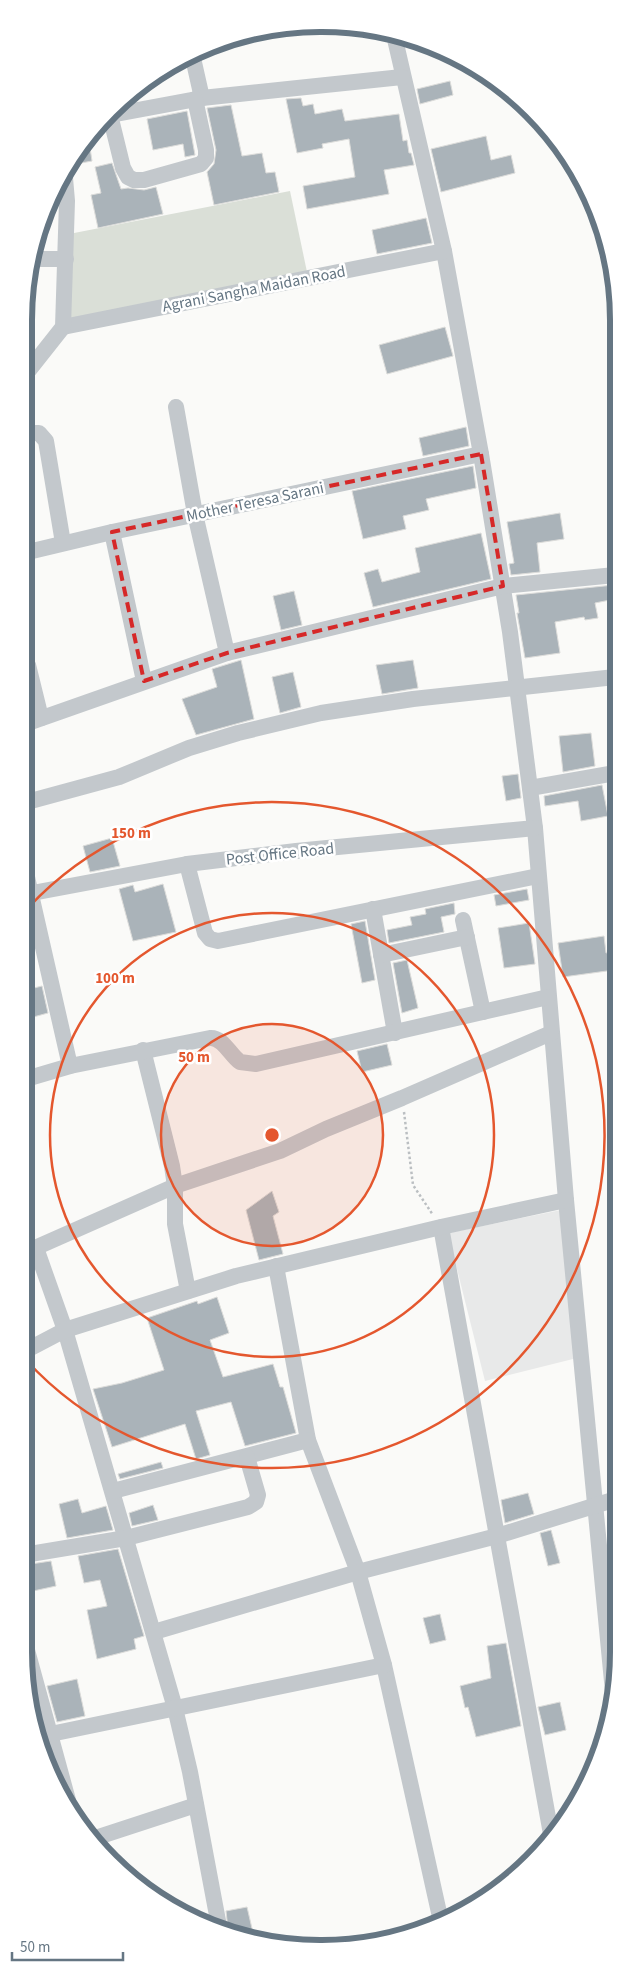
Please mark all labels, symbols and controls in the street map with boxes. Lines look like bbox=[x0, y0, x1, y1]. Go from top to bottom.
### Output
street label: Agrani Sangha Maidan Road bbox=[161, 260, 347, 318]
street label: Mother Teresa Sarani bbox=[184, 477, 326, 527]
text: 150 m bbox=[111, 823, 151, 844]
street label: Post Office Road bbox=[225, 837, 335, 871]
text: 100 m bbox=[95, 968, 135, 989]
text: 50 m bbox=[178, 1047, 210, 1068]
centre of rings bbox=[263, 1126, 281, 1144]
scale bar bbox=[12, 1930, 124, 1962]
text: 50 m bbox=[20, 1937, 50, 1958]

